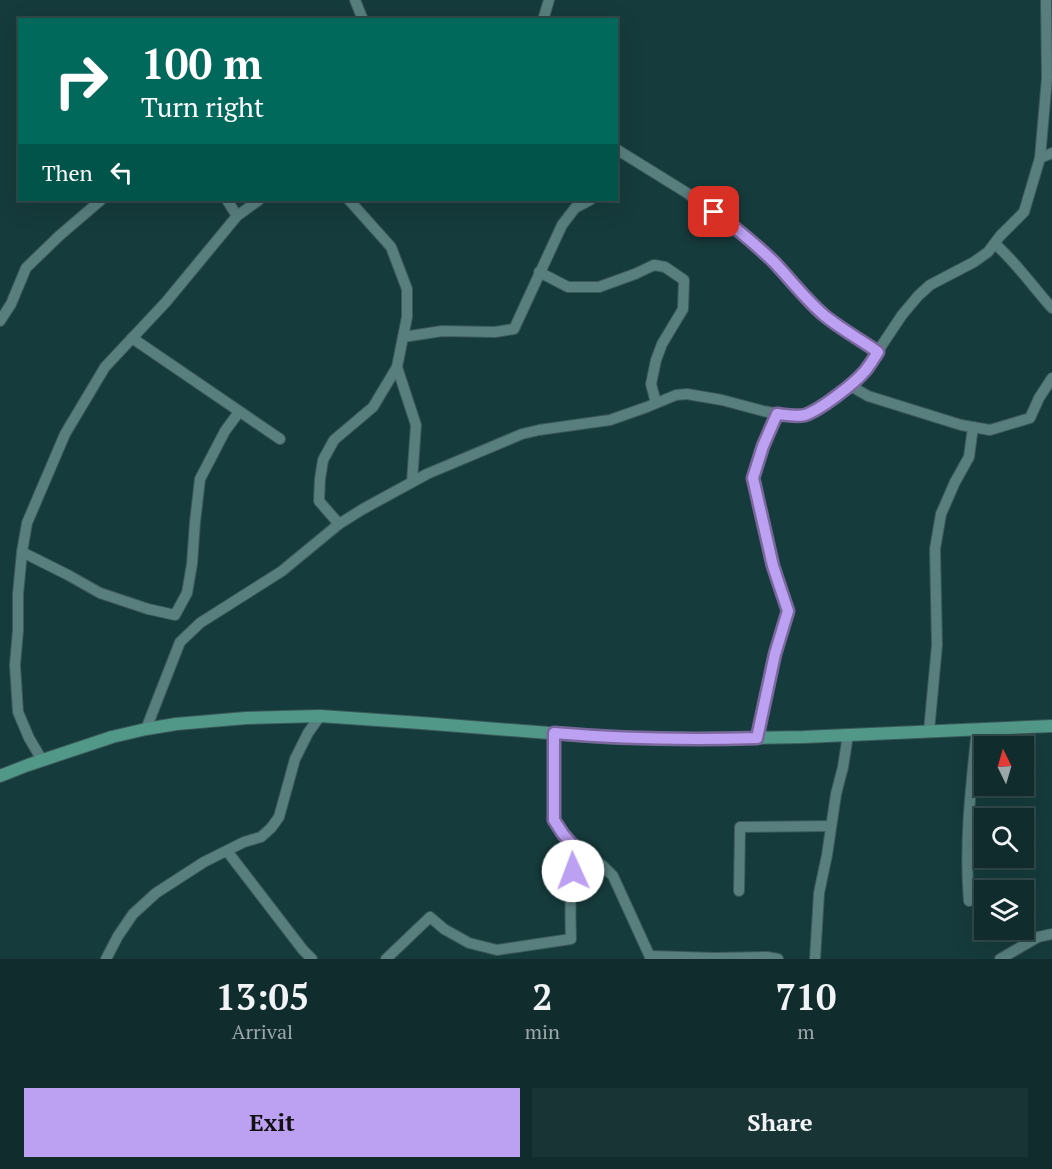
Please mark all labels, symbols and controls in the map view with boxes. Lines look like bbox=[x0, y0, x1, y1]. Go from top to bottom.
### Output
text: 100 m bbox=[141, 35, 262, 91]
icon: right bbox=[42, 42, 120, 120]
text: Turn right bbox=[141, 89, 264, 125]
icon: left bbox=[105, 156, 138, 189]
text: Then bbox=[42, 158, 93, 187]
pin bbox=[688, 186, 739, 237]
icon: arrive bbox=[697, 195, 730, 228]
north arrow bbox=[974, 736, 1034, 796]
map controls bbox=[974, 736, 1034, 940]
button: search bbox=[974, 808, 1034, 868]
position arrow bbox=[541, 839, 605, 903]
button: layers bbox=[974, 880, 1034, 940]
text: 13:05 bbox=[216, 973, 309, 1020]
text: 2 bbox=[532, 973, 553, 1020]
text: 710 bbox=[775, 973, 836, 1020]
text: Arrival bbox=[232, 1018, 293, 1045]
text: min bbox=[525, 1018, 560, 1045]
text: m bbox=[797, 1018, 815, 1045]
button: Exit bbox=[24, 1088, 520, 1157]
button: Share bbox=[532, 1088, 1028, 1157]

